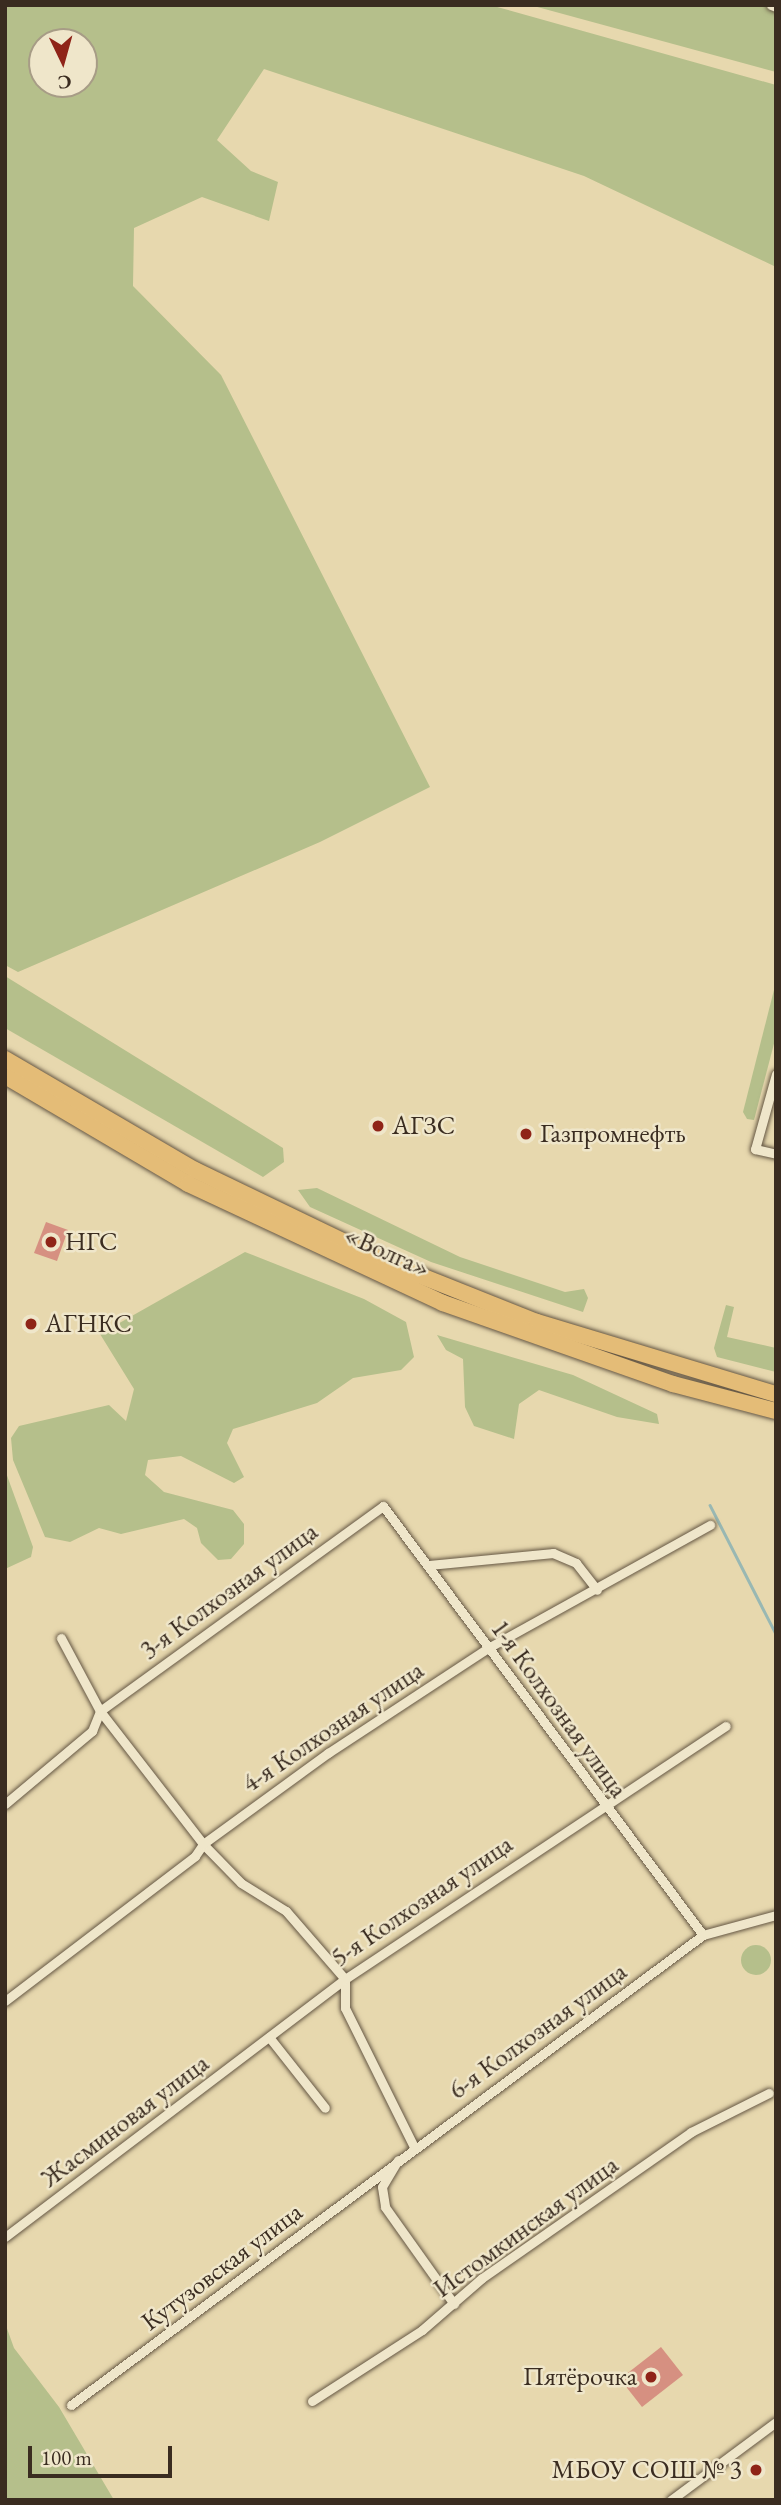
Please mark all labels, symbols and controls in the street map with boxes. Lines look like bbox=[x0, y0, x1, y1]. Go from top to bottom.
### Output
north arrow bbox=[28, 28, 98, 98]
text: С bbox=[57, 69, 73, 95]
place label: АГЗС bbox=[392, 1110, 455, 1142]
marker: АГЗС bbox=[370, 1118, 386, 1134]
place label: Газпромнефть bbox=[540, 1118, 686, 1150]
marker: Газпромнефть bbox=[518, 1126, 534, 1142]
street label: «Волга» bbox=[339, 1219, 435, 1285]
place label: НГС bbox=[65, 1226, 117, 1258]
marker: НГС bbox=[43, 1234, 59, 1250]
place label: АГНКС bbox=[45, 1308, 132, 1340]
marker: АГНКС bbox=[23, 1316, 39, 1332]
street label: 3-я Колхозная улица bbox=[134, 1516, 324, 1666]
street label: 1-я Колхозная улица bbox=[484, 1614, 634, 1804]
street label: 4-я Колхозная улица bbox=[236, 1655, 430, 1799]
street label: 5-я Колхозная улица bbox=[325, 1829, 519, 1973]
street label: 6-я Колхозная улица bbox=[443, 1956, 633, 2106]
street label: Жасминовая улица bbox=[35, 2048, 215, 2194]
street label: Истомкинская улица bbox=[428, 2149, 624, 2305]
street label: Кутузовская улица bbox=[135, 2196, 309, 2338]
place label: Пятёрочка bbox=[523, 2361, 637, 2393]
marker: Пятёрочка bbox=[643, 2369, 659, 2385]
scale bar bbox=[32, 2432, 175, 2476]
text: 100 m bbox=[41, 2444, 92, 2471]
place label: МБОУ СОШ № 3 bbox=[551, 2454, 742, 2486]
marker: МБОУ СОШ № 3 bbox=[748, 2462, 764, 2478]

